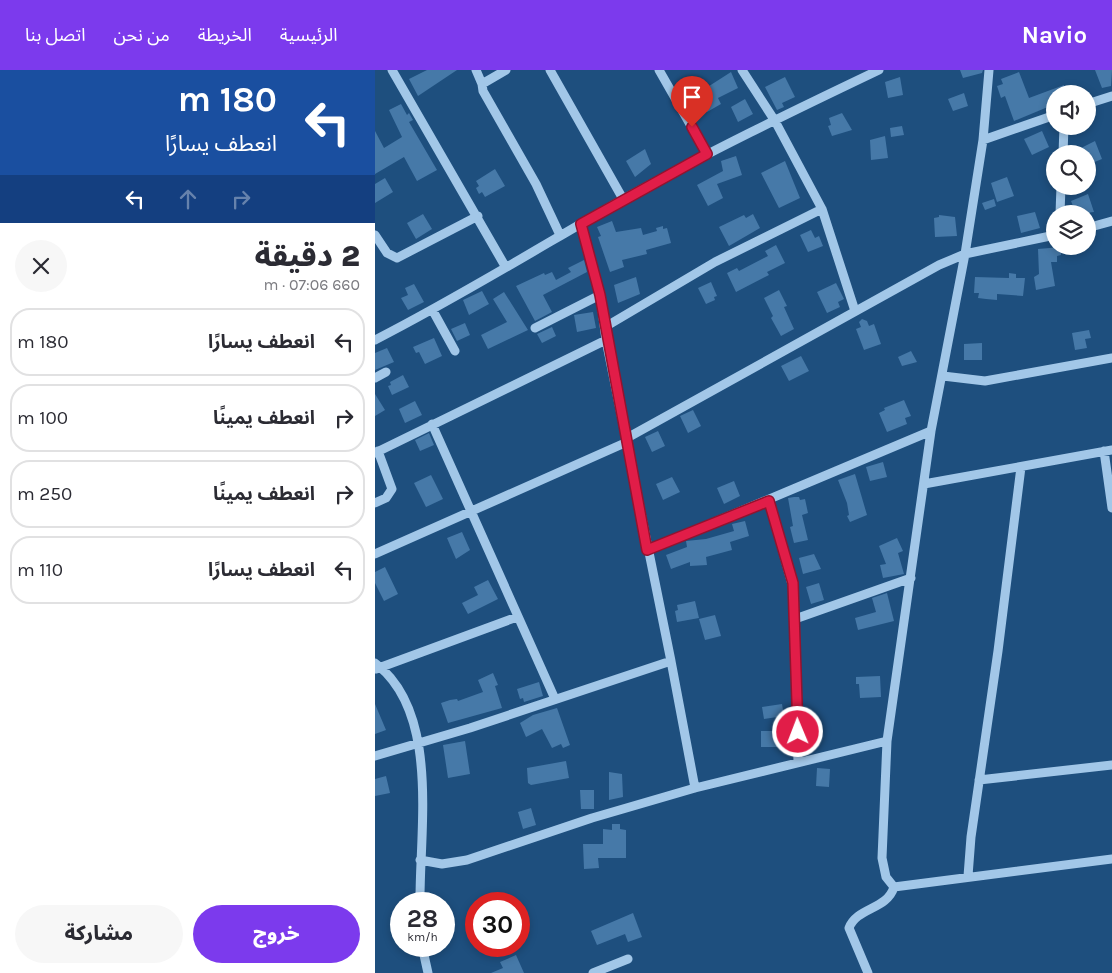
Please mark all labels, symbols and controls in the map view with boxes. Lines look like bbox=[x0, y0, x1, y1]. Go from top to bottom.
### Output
text: Navio bbox=[1022, 21, 1087, 49]
text: اتصل بنا bbox=[25, 24, 85, 46]
text: من نحن bbox=[113, 24, 170, 46]
text: الخريطة bbox=[198, 24, 252, 46]
text: الرئيسية bbox=[280, 24, 338, 46]
pin bbox=[671, 76, 713, 127]
text: 180 m bbox=[178, 79, 277, 120]
icon: arrive bbox=[678, 83, 706, 111]
map controls bbox=[1046, 85, 1096, 255]
button: sound bbox=[1046, 85, 1096, 135]
icon: left bbox=[295, 90, 360, 155]
text: انعطف يسارًا bbox=[165, 131, 277, 157]
button: search bbox=[1046, 145, 1096, 195]
icon: left bbox=[121, 185, 149, 213]
icon: ahead bbox=[174, 185, 202, 213]
icon: right bbox=[227, 185, 255, 213]
button: layers bbox=[1046, 205, 1096, 255]
text: 2 دقيقة bbox=[255, 238, 360, 274]
button: close bbox=[15, 240, 67, 292]
text: 660 m · 07:06 bbox=[264, 275, 360, 294]
icon: left bbox=[330, 328, 358, 356]
text: 180 m bbox=[17, 331, 69, 353]
text: انعطف يسارًا bbox=[208, 331, 315, 353]
icon: right bbox=[330, 404, 358, 432]
text: 100 m bbox=[17, 407, 68, 429]
text: انعطف يمينًا bbox=[213, 407, 315, 429]
icon: right bbox=[330, 480, 358, 508]
text: 250 m bbox=[17, 483, 72, 505]
text: انعطف يمينًا bbox=[213, 483, 315, 505]
icon: left bbox=[330, 556, 358, 584]
text: 110 m bbox=[17, 559, 63, 581]
text: انعطف يسارًا bbox=[208, 559, 315, 581]
position arrow bbox=[771, 705, 823, 757]
speed limit sign: 30 bbox=[465, 892, 530, 957]
text: 28 bbox=[407, 904, 438, 933]
button: مشاركة bbox=[15, 905, 183, 963]
button: خروج bbox=[193, 905, 360, 963]
text: km/h bbox=[407, 930, 438, 944]

